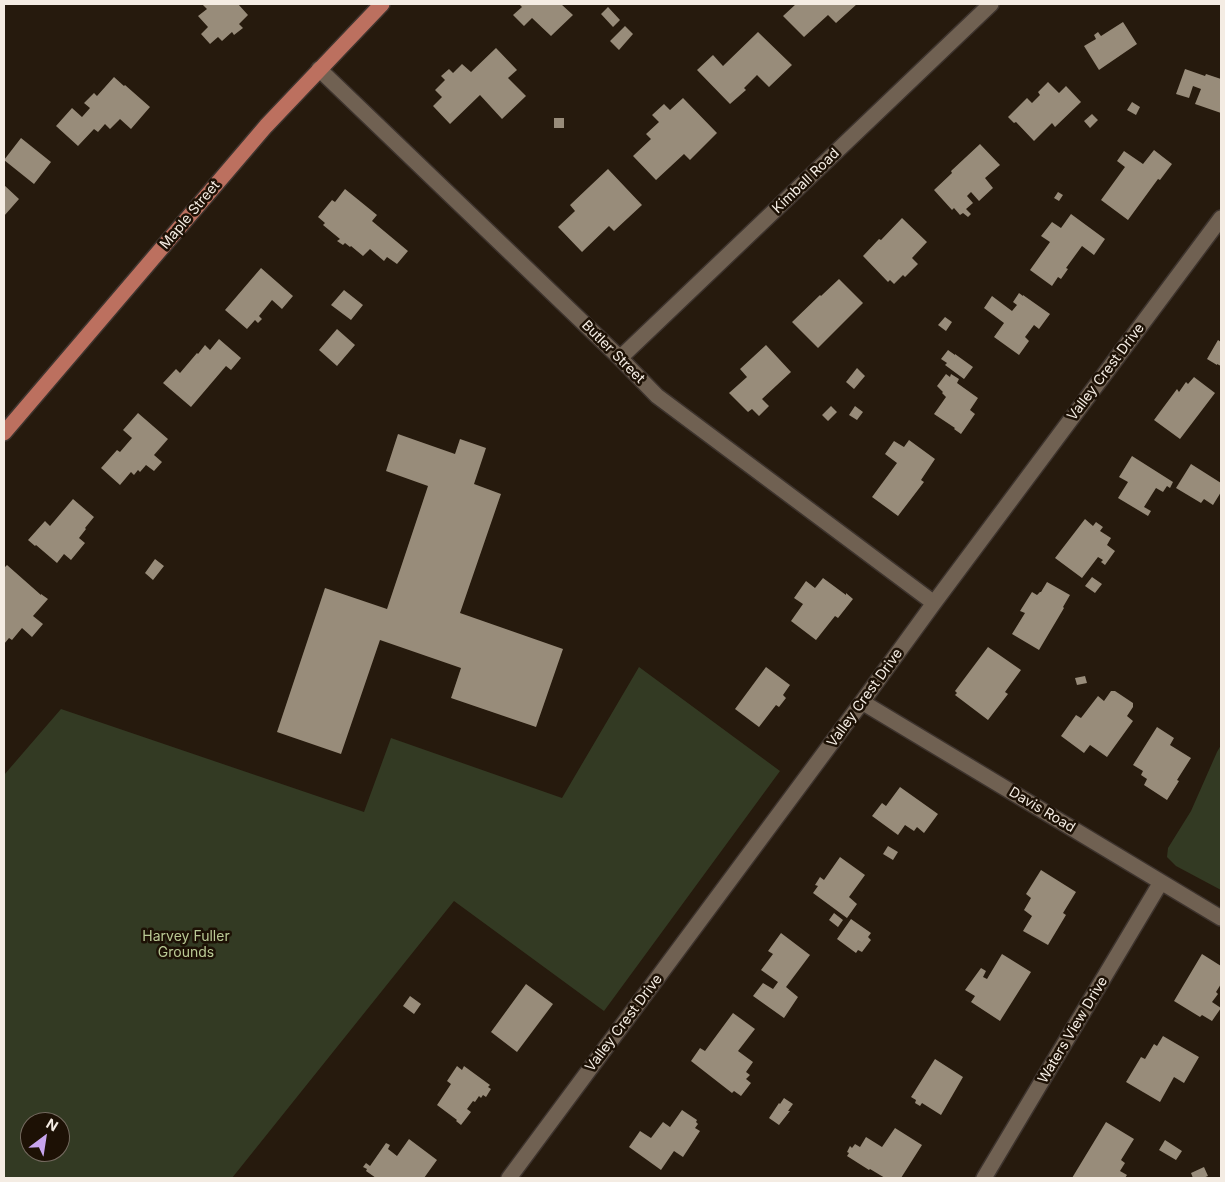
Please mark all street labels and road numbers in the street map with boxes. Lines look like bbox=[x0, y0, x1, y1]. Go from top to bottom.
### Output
street label: Kimball Road bbox=[769, 145, 843, 217]
street label: Maple Street bbox=[157, 177, 223, 253]
street label: Butler Street bbox=[578, 317, 648, 387]
street label: Valley Crest Drive bbox=[1064, 320, 1148, 424]
street label: Valley Crest Drive bbox=[824, 646, 906, 750]
street label: Davis Road bbox=[1006, 784, 1078, 836]
street label: Valley Crest Drive bbox=[582, 971, 666, 1075]
street label: Waters View Drive bbox=[1035, 974, 1111, 1086]

